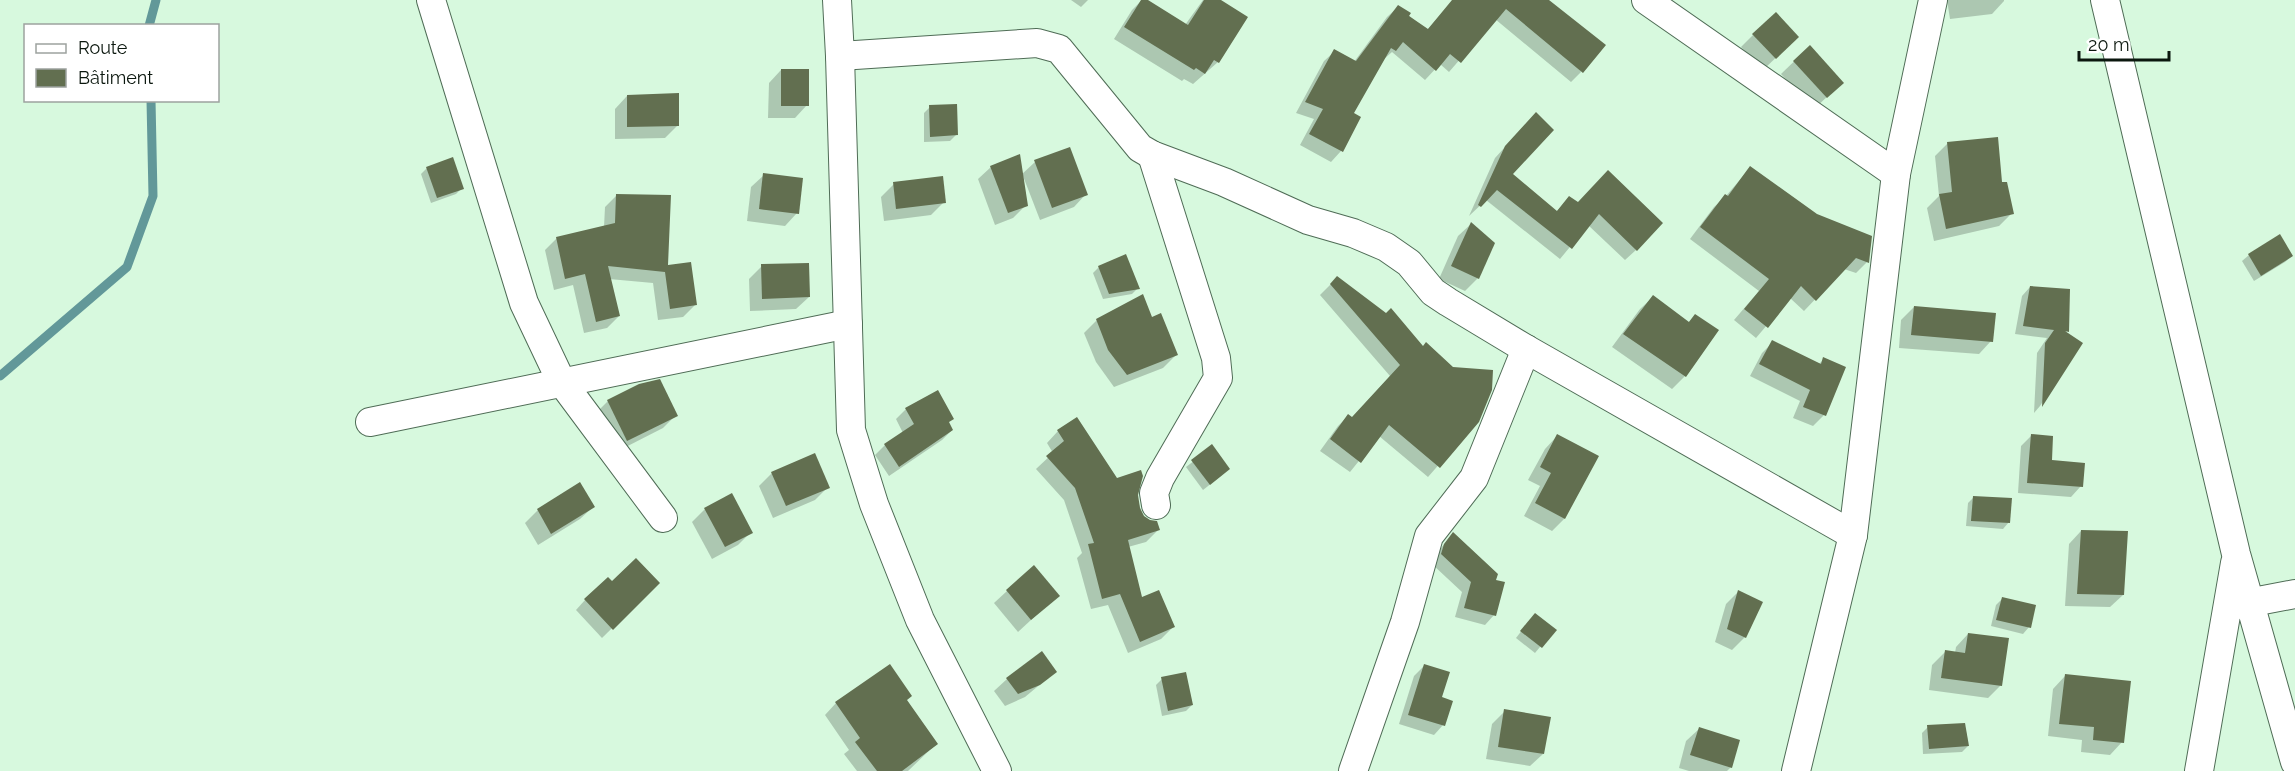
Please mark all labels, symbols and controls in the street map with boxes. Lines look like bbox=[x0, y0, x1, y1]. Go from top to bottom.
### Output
legend bbox=[24, 24, 219, 102]
scale bar bbox=[2079, 24, 2169, 62]
text: 20 m bbox=[2088, 34, 2130, 55]
text: Route bbox=[78, 37, 128, 58]
text: Bâtiment bbox=[78, 67, 153, 88]

